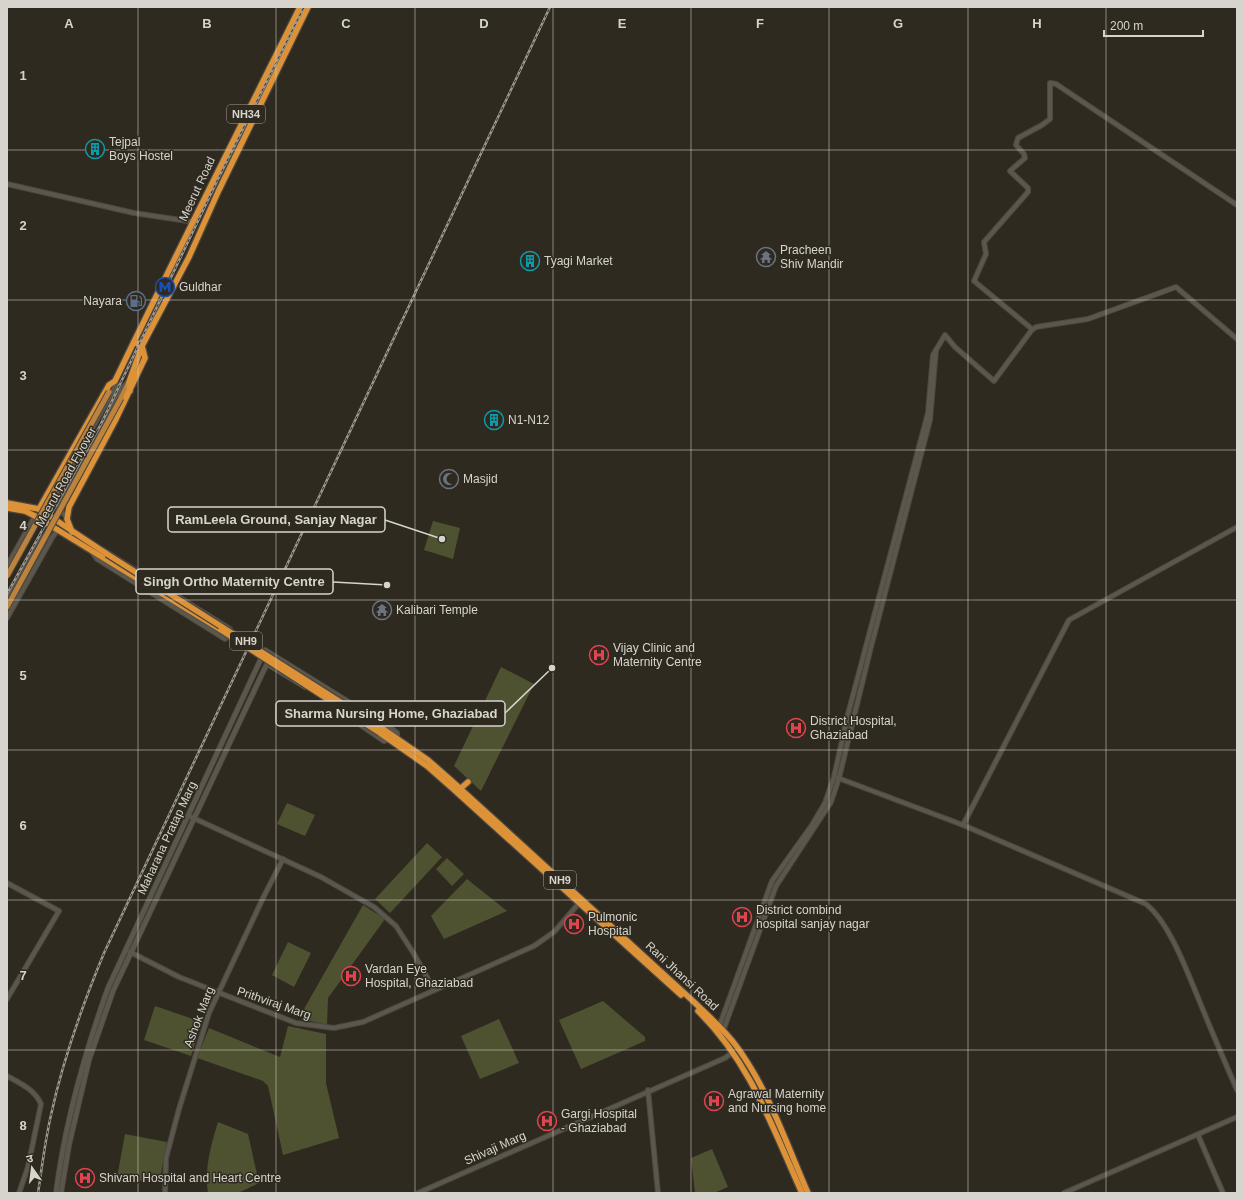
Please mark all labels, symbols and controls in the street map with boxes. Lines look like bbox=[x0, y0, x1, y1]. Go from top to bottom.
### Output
scale bar bbox=[1104, 12, 1203, 38]
text: A bbox=[64, 16, 74, 31]
text: B bbox=[202, 16, 212, 31]
text: C bbox=[341, 16, 351, 31]
text: D bbox=[479, 16, 489, 31]
text: E bbox=[618, 16, 627, 31]
text: F bbox=[756, 16, 764, 31]
text: G bbox=[893, 16, 903, 31]
text: H bbox=[1032, 16, 1042, 31]
text: 200 m bbox=[1110, 19, 1143, 33]
text: 1 bbox=[19, 68, 27, 83]
road number: NH34 bbox=[227, 105, 265, 123]
place label: Tejpal Boys Hostel bbox=[109, 135, 173, 163]
building icon: Tejpal Boys Hostel bbox=[84, 138, 106, 160]
street label: Meerut Road bbox=[176, 155, 218, 223]
text: 2 bbox=[19, 218, 27, 233]
place label: Pracheen Shiv Mandir bbox=[780, 243, 843, 271]
temple icon: Pracheen Shiv Mandir bbox=[755, 246, 777, 268]
building icon: Tyagi Market bbox=[519, 250, 541, 272]
place label: Tyagi Market bbox=[544, 254, 613, 268]
metro station icon: Guldhar bbox=[154, 276, 176, 298]
place label: Guldhar bbox=[179, 280, 222, 294]
fuel station icon: Nayara bbox=[125, 290, 147, 312]
place label: Nayara bbox=[83, 294, 122, 308]
text: 3 bbox=[19, 368, 27, 383]
building icon: N1-N12 bbox=[483, 409, 505, 431]
place label: N1-N12 bbox=[508, 413, 550, 427]
street label: Meerut Road Flyover bbox=[33, 425, 99, 529]
mosque icon: Masjid bbox=[438, 468, 460, 490]
place label: Masjid bbox=[463, 472, 498, 486]
callout: RamLeela Ground, Sanjay Nagar bbox=[168, 507, 385, 532]
text: RamLeela Ground, Sanjay Nagar bbox=[175, 512, 377, 527]
text: 4 bbox=[19, 518, 27, 533]
callout: Singh Ortho Maternity Centre bbox=[136, 569, 333, 594]
text: Singh Ortho Maternity Centre bbox=[143, 574, 325, 589]
temple icon: Kalibari Temple bbox=[371, 599, 393, 621]
place label: Kalibari Temple bbox=[396, 603, 478, 617]
road number: NH9 bbox=[230, 632, 262, 650]
place label: Vijay Clinic and Maternity Centre bbox=[613, 641, 702, 669]
hospital icon: Vijay Clinic and Maternity Centre bbox=[588, 644, 610, 666]
text: 5 bbox=[19, 668, 27, 683]
callout: Sharma Nursing Home, Ghaziabad bbox=[276, 701, 505, 726]
text: Sharma Nursing Home, Ghaziabad bbox=[284, 706, 498, 721]
place label: District Hospital, Ghaziabad bbox=[810, 714, 897, 742]
hospital icon: District Hospital, Ghaziabad bbox=[785, 717, 807, 739]
street label: Maharana Pratap Marg bbox=[135, 779, 199, 897]
text: 6 bbox=[19, 818, 27, 833]
road number: NH9 bbox=[544, 871, 576, 889]
place label: District combind hospital sanjay nagar bbox=[756, 903, 869, 931]
hospital icon: District combind hospital sanjay nagar bbox=[731, 906, 753, 928]
place label: Pulmonic Hospital bbox=[588, 910, 637, 938]
hospital icon: Pulmonic Hospital bbox=[563, 913, 585, 935]
street label: Rani Jhansi Road bbox=[643, 939, 721, 1013]
place label: Vardan Eye Hospital, Ghaziabad bbox=[365, 962, 473, 990]
hospital icon: Vardan Eye Hospital, Ghaziabad bbox=[340, 965, 362, 987]
text: 7 bbox=[19, 968, 27, 983]
street label: Prithviraj Marg bbox=[235, 984, 313, 1022]
street label: Ashok Marg bbox=[181, 985, 217, 1049]
place label: Agrawal Maternity and Nursing home bbox=[728, 1087, 826, 1115]
hospital icon: Agrawal Maternity and Nursing home bbox=[703, 1090, 725, 1112]
place label: Gargi Hospital - Ghaziabad bbox=[561, 1107, 637, 1135]
hospital icon: Gargi Hospital - Ghaziabad bbox=[536, 1110, 558, 1132]
text: 8 bbox=[19, 1118, 27, 1133]
street label: Shivaji Marg bbox=[462, 1128, 528, 1168]
north arrow bbox=[12, 1148, 52, 1188]
text: उ bbox=[25, 1152, 35, 1165]
hospital icon: Shivam Hospital and Heart Centre bbox=[74, 1167, 96, 1189]
place label: Shivam Hospital and Heart Centre bbox=[99, 1171, 281, 1185]

